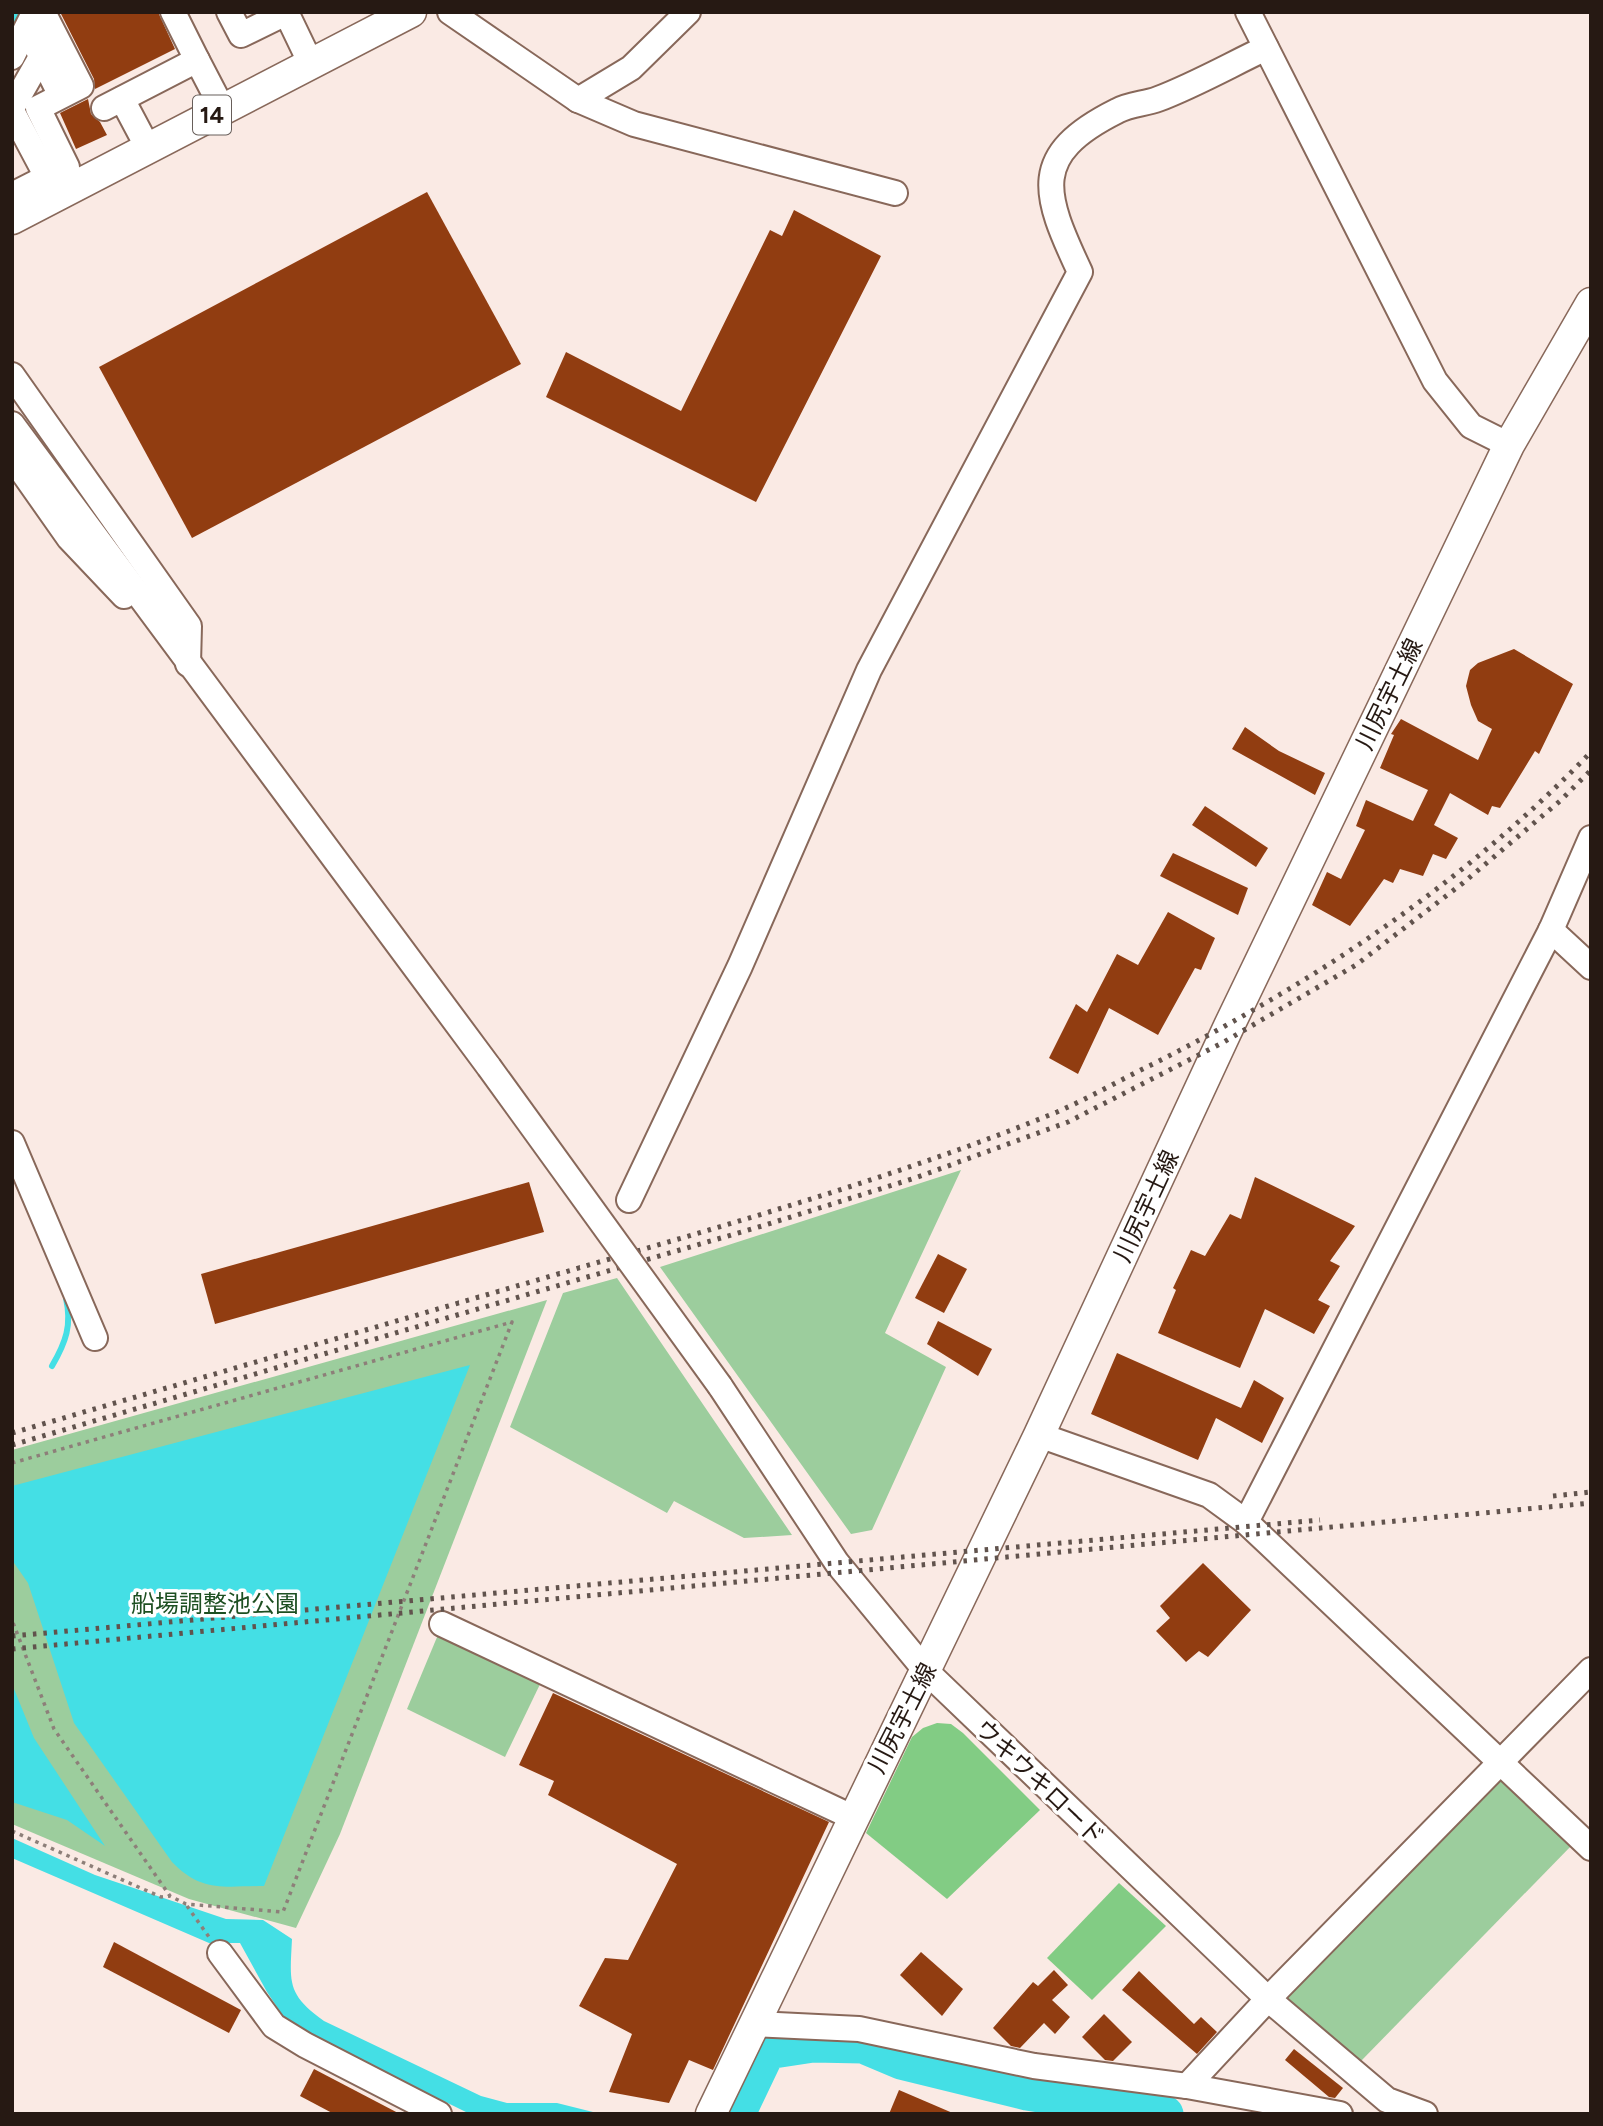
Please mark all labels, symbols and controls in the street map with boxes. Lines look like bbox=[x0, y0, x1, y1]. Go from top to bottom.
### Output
road number: 14 bbox=[193, 96, 231, 134]
street label: 川尻宇土線 bbox=[1350, 634, 1428, 754]
street label: 川尻宇土線 bbox=[1108, 1145, 1184, 1267]
park label: 船場調整池公園 bbox=[131, 1589, 299, 1618]
street label: 川尻宇土線 bbox=[862, 1658, 942, 1778]
street label: ウキウキロード bbox=[970, 1713, 1110, 1851]

